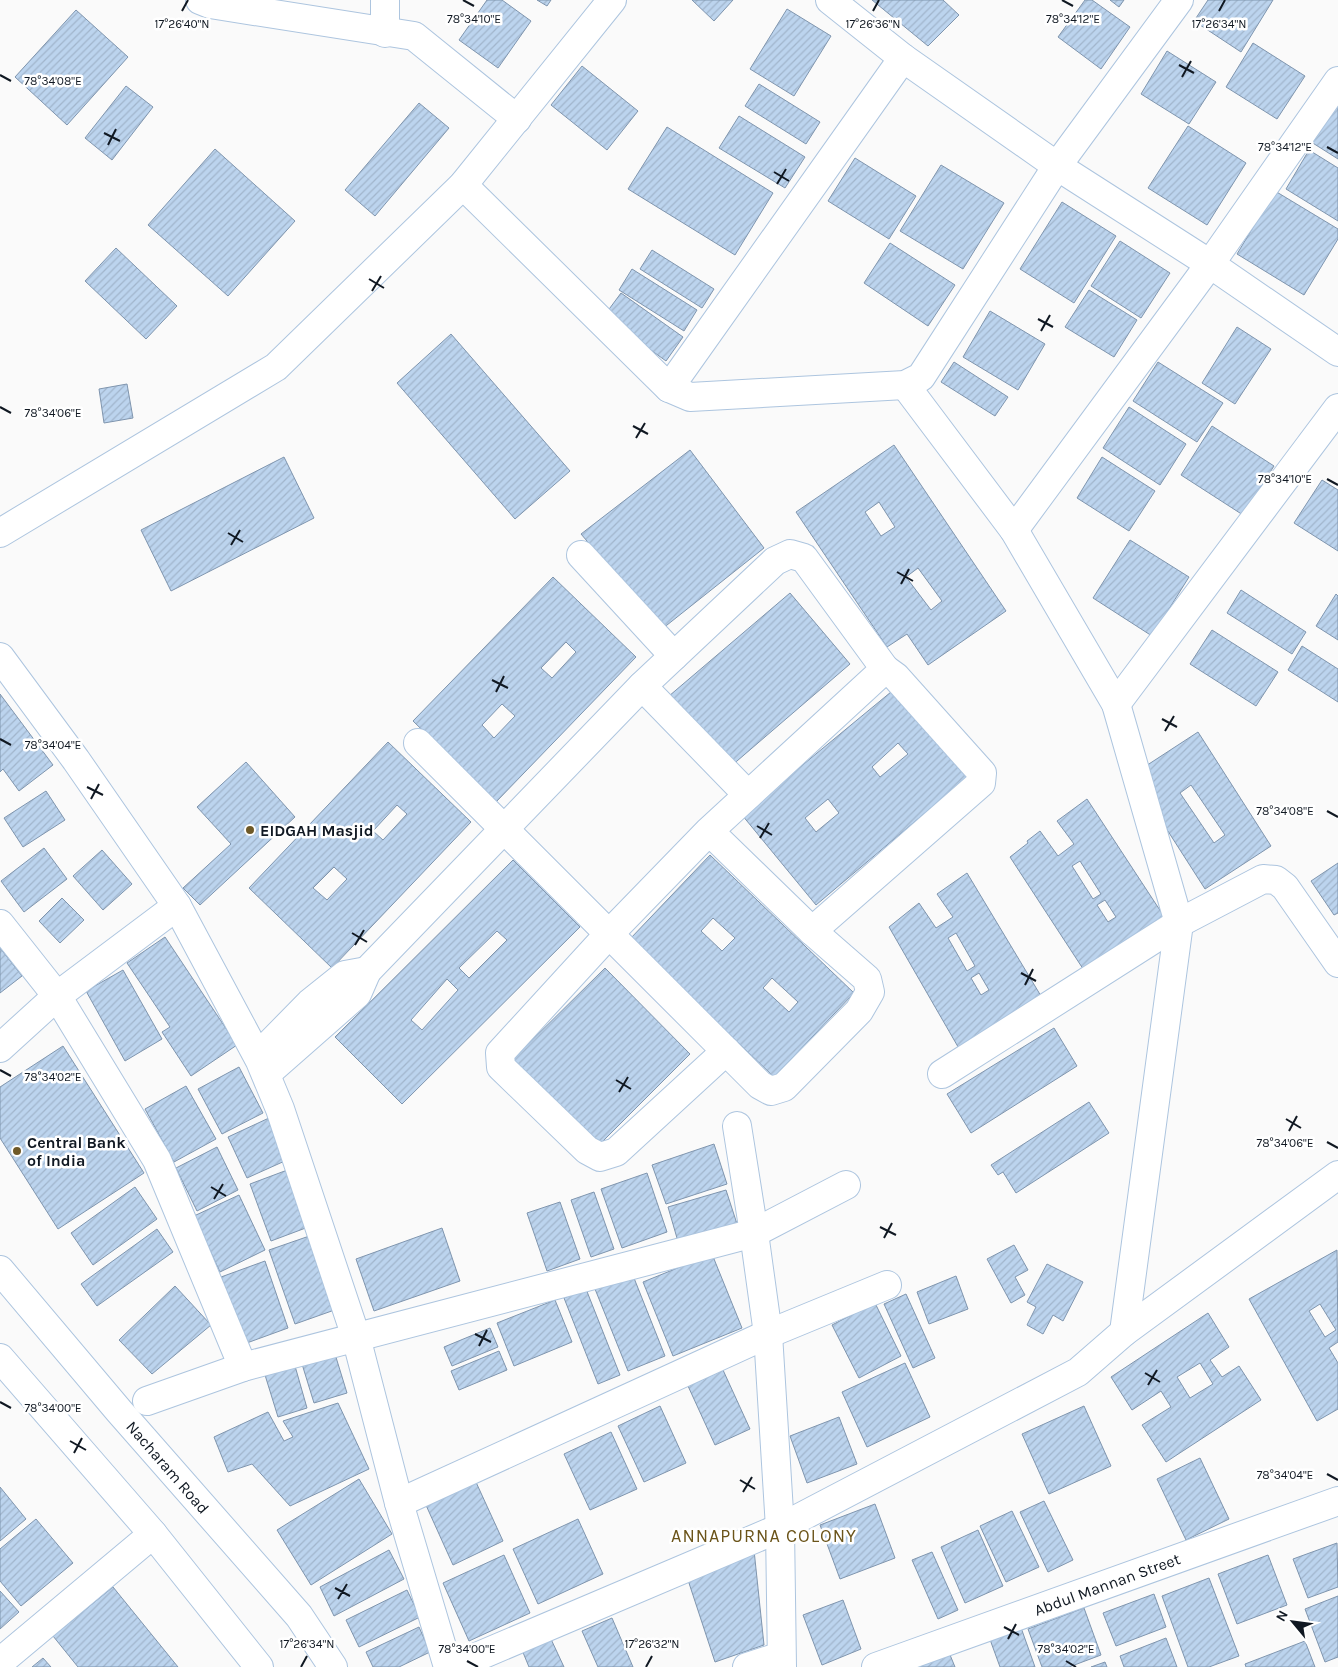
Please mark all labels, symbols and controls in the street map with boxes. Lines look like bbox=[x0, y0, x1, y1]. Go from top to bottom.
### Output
text: 78°34'10"E bbox=[447, 12, 501, 26]
text: 78°34'12"E bbox=[1046, 12, 1100, 26]
text: 17°26'40"N bbox=[155, 17, 209, 31]
text: 17°26'36"N bbox=[846, 17, 900, 31]
text: 17°26'34"N bbox=[1192, 17, 1246, 31]
text: 78°34'08"E bbox=[24, 74, 82, 88]
text: 78°34'12"E bbox=[1258, 140, 1312, 154]
text: 78°34'06"E bbox=[25, 406, 81, 420]
text: 78°34'10"E bbox=[1258, 472, 1312, 486]
text: 78°34'04"E bbox=[25, 738, 81, 752]
text: 78°34'08"E bbox=[1256, 804, 1314, 818]
place label: EIDGAH Masjid bbox=[260, 821, 374, 840]
marker: EIDGAH Masjid bbox=[244, 824, 256, 836]
text: 78°34'02"E bbox=[25, 1070, 81, 1084]
place label: Central Bank of India bbox=[27, 1133, 126, 1170]
text: 78°34'06"E bbox=[1257, 1136, 1313, 1150]
marker: Central Bank of India bbox=[11, 1145, 23, 1157]
text: 78°34'00"E bbox=[24, 1401, 82, 1415]
street label: Nacharam Road bbox=[122, 1417, 213, 1518]
text: 78°34'04"E bbox=[1257, 1468, 1313, 1482]
district label: ANNAPURNA COLONY bbox=[671, 1525, 857, 1547]
street label: Abdul Mannan Street bbox=[1032, 1549, 1183, 1620]
north arrow bbox=[1268, 1597, 1318, 1647]
text: N bbox=[1272, 1607, 1292, 1624]
text: 17°26'34"N bbox=[280, 1637, 334, 1651]
text: 17°26'32"N bbox=[624, 1637, 680, 1651]
text: 78°34'00"E bbox=[438, 1642, 496, 1656]
text: 78°34'02"E bbox=[1038, 1642, 1094, 1656]

